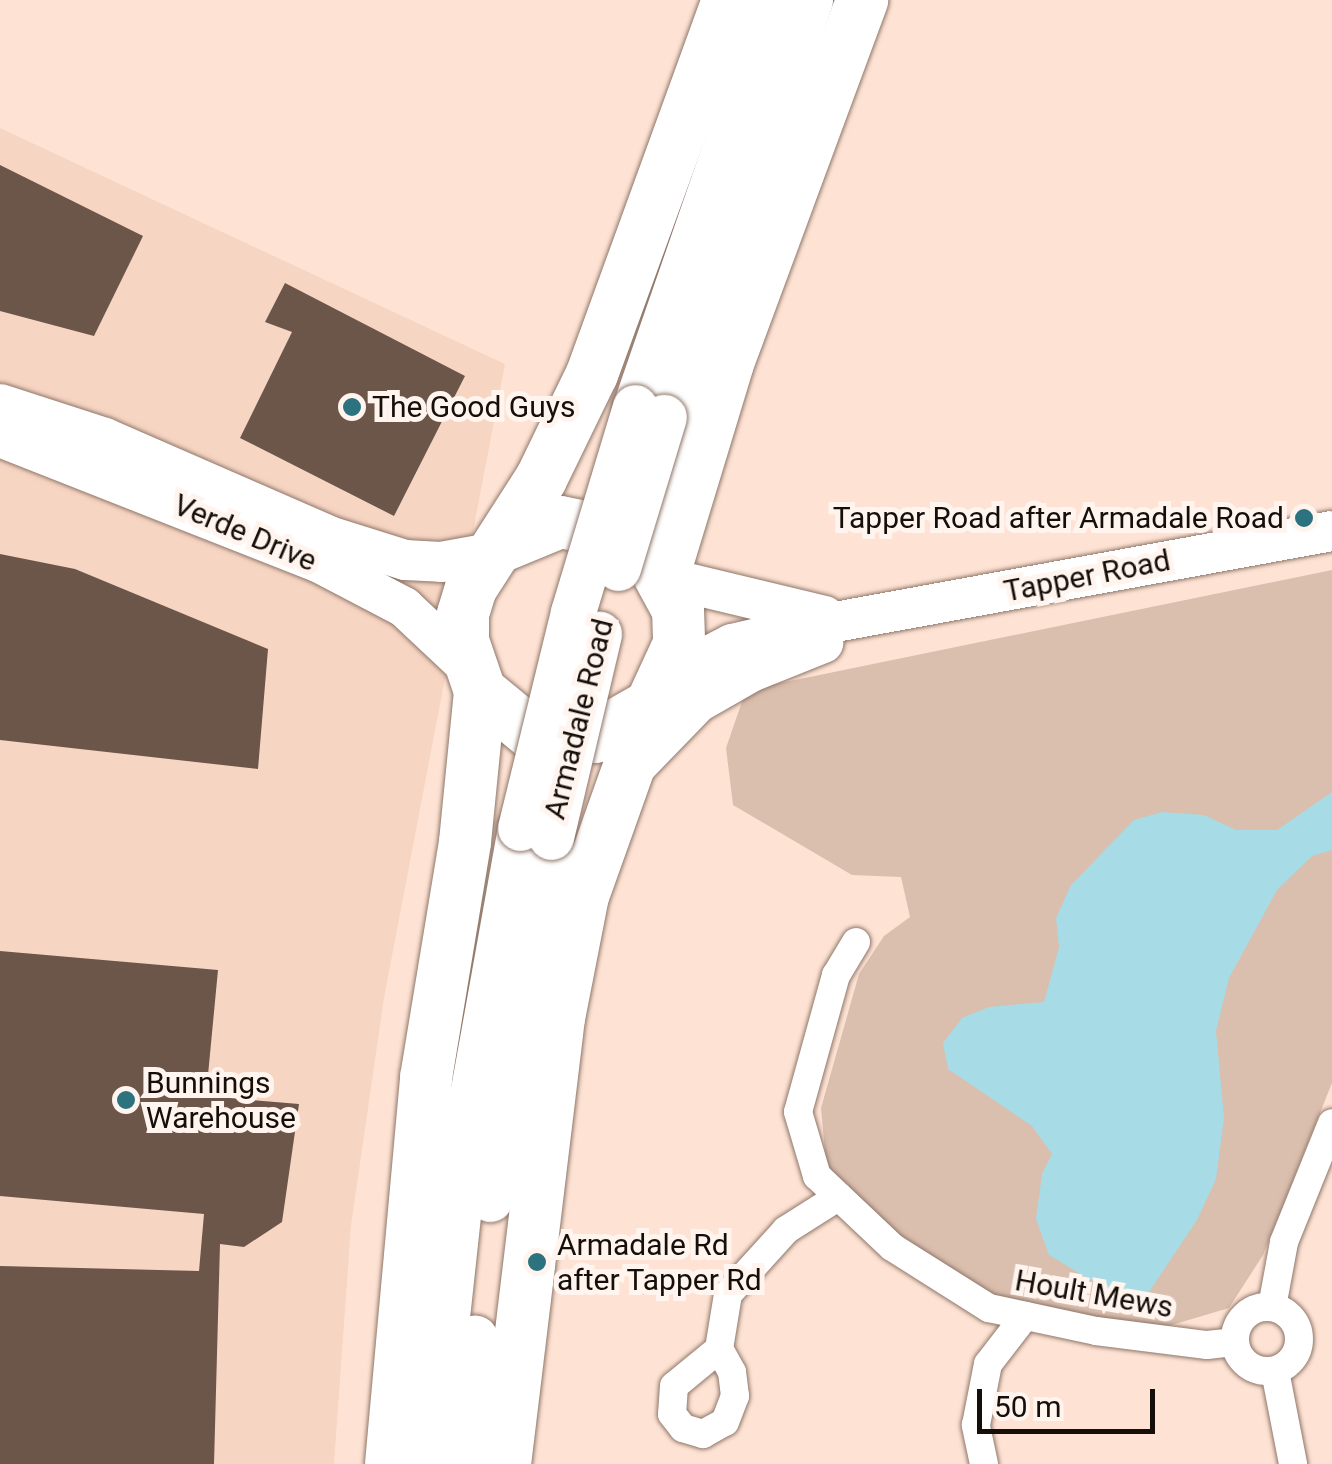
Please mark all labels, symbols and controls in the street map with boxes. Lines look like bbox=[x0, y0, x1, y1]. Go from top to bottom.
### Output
place label: The Good Guys bbox=[372, 389, 575, 425]
marker: The Good Guys bbox=[341, 396, 363, 418]
street label: Verde Drive bbox=[168, 487, 322, 579]
place label: Tapper Road after Armadale Road bbox=[833, 500, 1284, 536]
marker: Tapper Road after Armadale Road bbox=[1293, 507, 1315, 529]
street label: Tapper Road bbox=[1001, 542, 1173, 610]
street label: Armadale Road bbox=[537, 615, 621, 823]
place label: Bunnings Warehouse bbox=[146, 1065, 296, 1136]
marker: Bunnings Warehouse bbox=[115, 1089, 137, 1111]
place label: Armadale Rd after Tapper Rd bbox=[557, 1227, 762, 1298]
marker: Armadale Rd after Tapper Rd bbox=[526, 1251, 548, 1273]
street label: Hoult Mews bbox=[1012, 1262, 1176, 1326]
scale bar bbox=[982, 1369, 1160, 1431]
text: 50 m bbox=[994, 1389, 1061, 1424]

